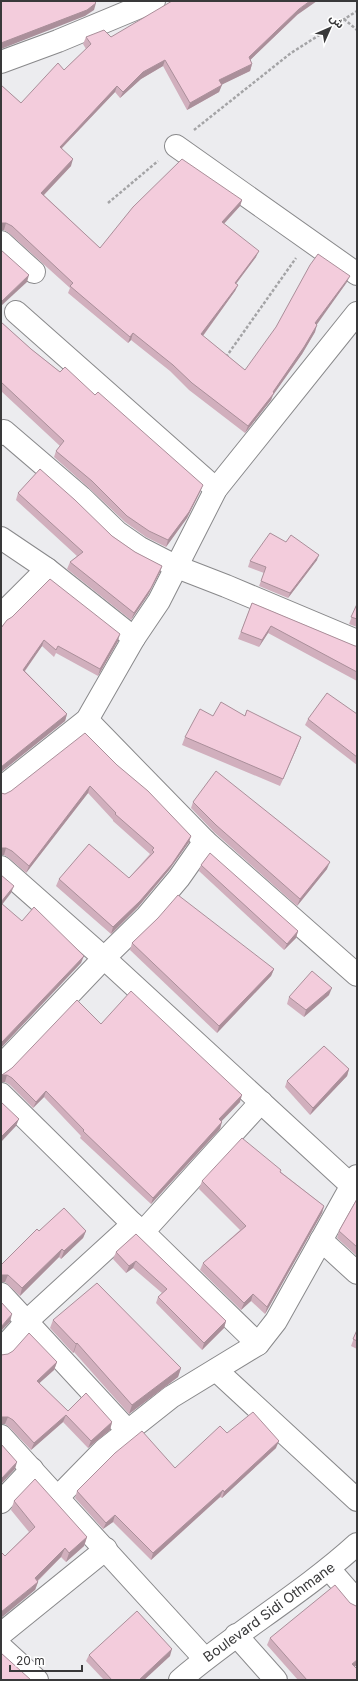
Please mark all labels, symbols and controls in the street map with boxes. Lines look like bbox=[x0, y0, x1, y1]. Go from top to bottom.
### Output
north arrow bbox=[310, 8, 350, 48]
text: ش bbox=[327, 11, 347, 31]
street label: Boulevard Sidi Othmane bbox=[200, 1558, 338, 1665]
scale bar bbox=[10, 1647, 82, 1673]
text: 20 m bbox=[16, 1653, 45, 1668]

